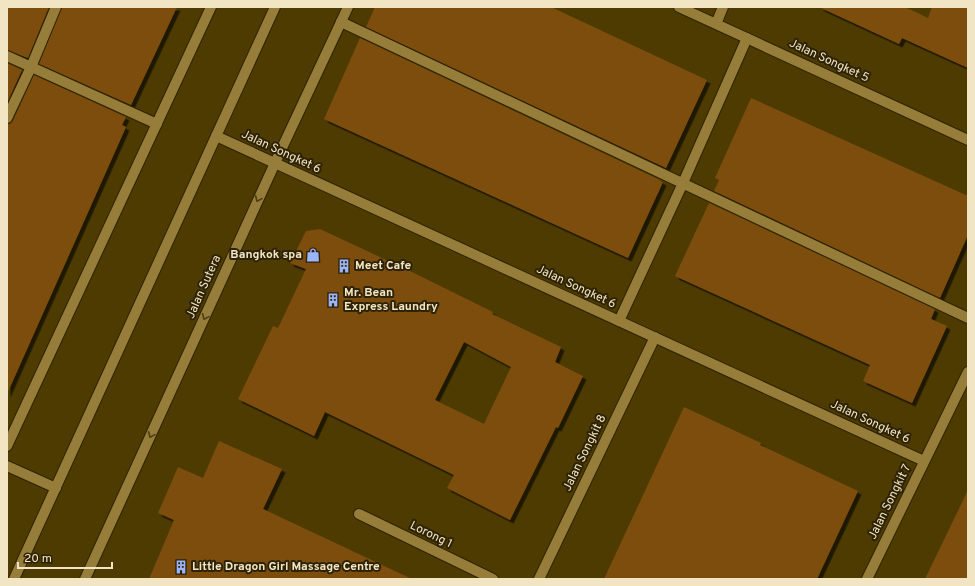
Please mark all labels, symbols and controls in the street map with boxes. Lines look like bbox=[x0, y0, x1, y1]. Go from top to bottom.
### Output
street label: Jalan Songket 5 bbox=[786, 35, 872, 87]
street label: Jalan Songket 6 bbox=[239, 127, 323, 177]
one-way arrow bbox=[255, 194, 263, 202]
place label: Bangkok spa bbox=[230, 247, 302, 263]
shop icon: Bangkok spa bbox=[305, 247, 321, 263]
street label: Jalan Sutera bbox=[183, 253, 225, 321]
building icon: Meet Cafe bbox=[336, 258, 352, 274]
place label: Meet Cafe bbox=[355, 258, 411, 274]
street label: Jalan Songket 6 bbox=[534, 262, 618, 312]
place label: Mr. Bean Express Laundry bbox=[344, 285, 438, 315]
building icon: Mr. Bean Express Laundry bbox=[325, 292, 341, 308]
one-way arrow bbox=[201, 313, 209, 320]
street label: Jalan Songket 6 bbox=[828, 397, 912, 447]
street label: Jalan Songkit 8 bbox=[560, 412, 610, 494]
one-way arrow bbox=[148, 431, 156, 439]
street label: Jalan Songkit 7 bbox=[865, 462, 915, 542]
street label: Lorong 1 bbox=[407, 518, 455, 552]
scale bar bbox=[18, 544, 112, 570]
text: 20 m bbox=[24, 551, 52, 567]
building icon: Little Dragon Girl Massage Centre bbox=[173, 559, 189, 575]
place label: Little Dragon Girl Massage Centre bbox=[192, 559, 380, 575]

